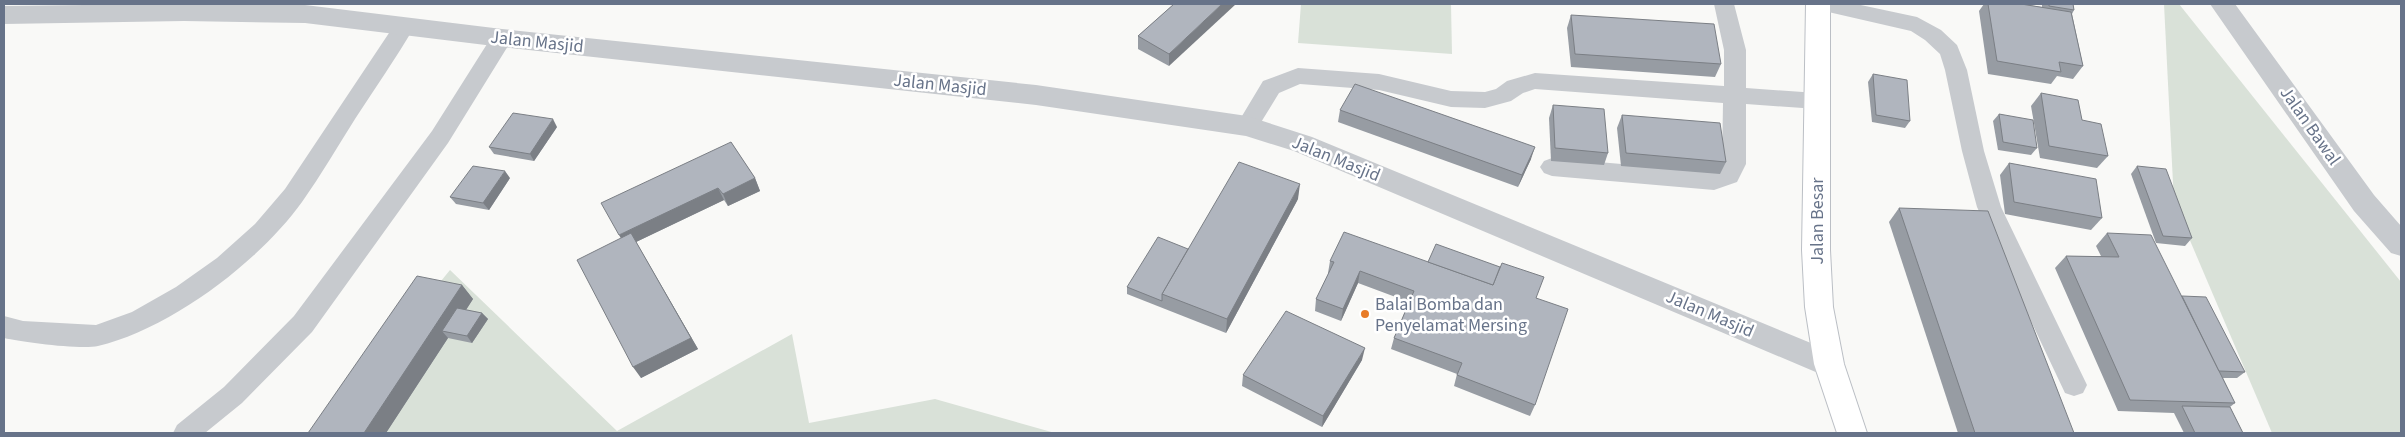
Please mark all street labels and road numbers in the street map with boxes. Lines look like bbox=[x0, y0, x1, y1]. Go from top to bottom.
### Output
street label: Jalan Masjid bbox=[489, 25, 585, 59]
street label: Jalan Masjid bbox=[892, 68, 988, 102]
street label: Jalan Bawal bbox=[2274, 82, 2346, 170]
street label: Jalan Masjid bbox=[1288, 130, 1384, 188]
street label: Jalan Besar bbox=[1805, 177, 1830, 265]
street label: Jalan Masjid bbox=[1662, 284, 1758, 344]

